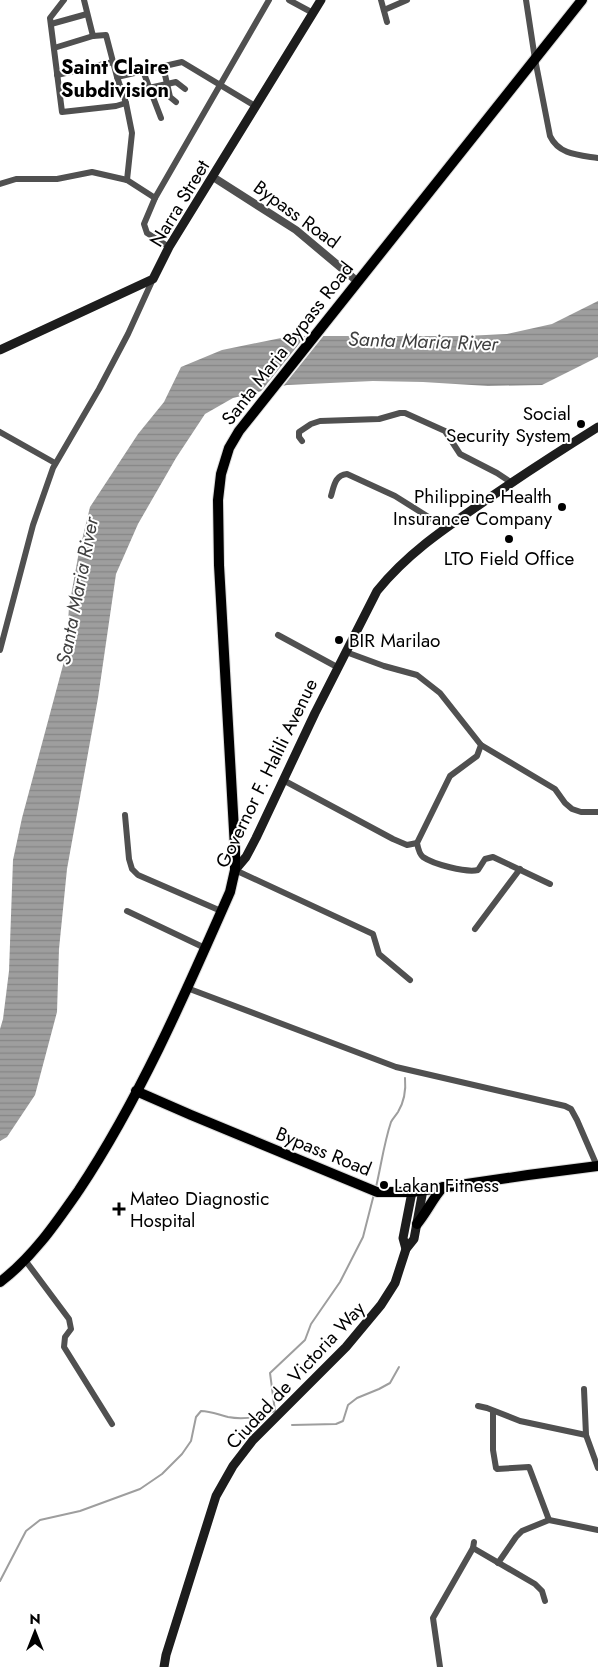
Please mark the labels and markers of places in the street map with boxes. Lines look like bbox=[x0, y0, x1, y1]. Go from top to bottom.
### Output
place label: Social Security System bbox=[446, 400, 571, 449]
marker: Social Security System bbox=[575, 418, 587, 430]
place label: Philippine Health Insurance Company bbox=[393, 483, 553, 532]
marker: Philippine Health Insurance Company bbox=[556, 501, 568, 513]
marker: LTO Field Office bbox=[503, 533, 515, 545]
place label: LTO Field Office bbox=[444, 545, 575, 572]
place label: BIR Marilao bbox=[349, 627, 440, 654]
marker: BIR Marilao bbox=[333, 634, 345, 646]
place label: Lakan Fitness bbox=[394, 1172, 499, 1199]
marker: Lakan Fitness bbox=[378, 1179, 390, 1191]
place label: Mateo Diagnostic Hospital bbox=[130, 1185, 269, 1234]
marker: Mateo Diagnostic Hospital bbox=[112, 1202, 126, 1216]

